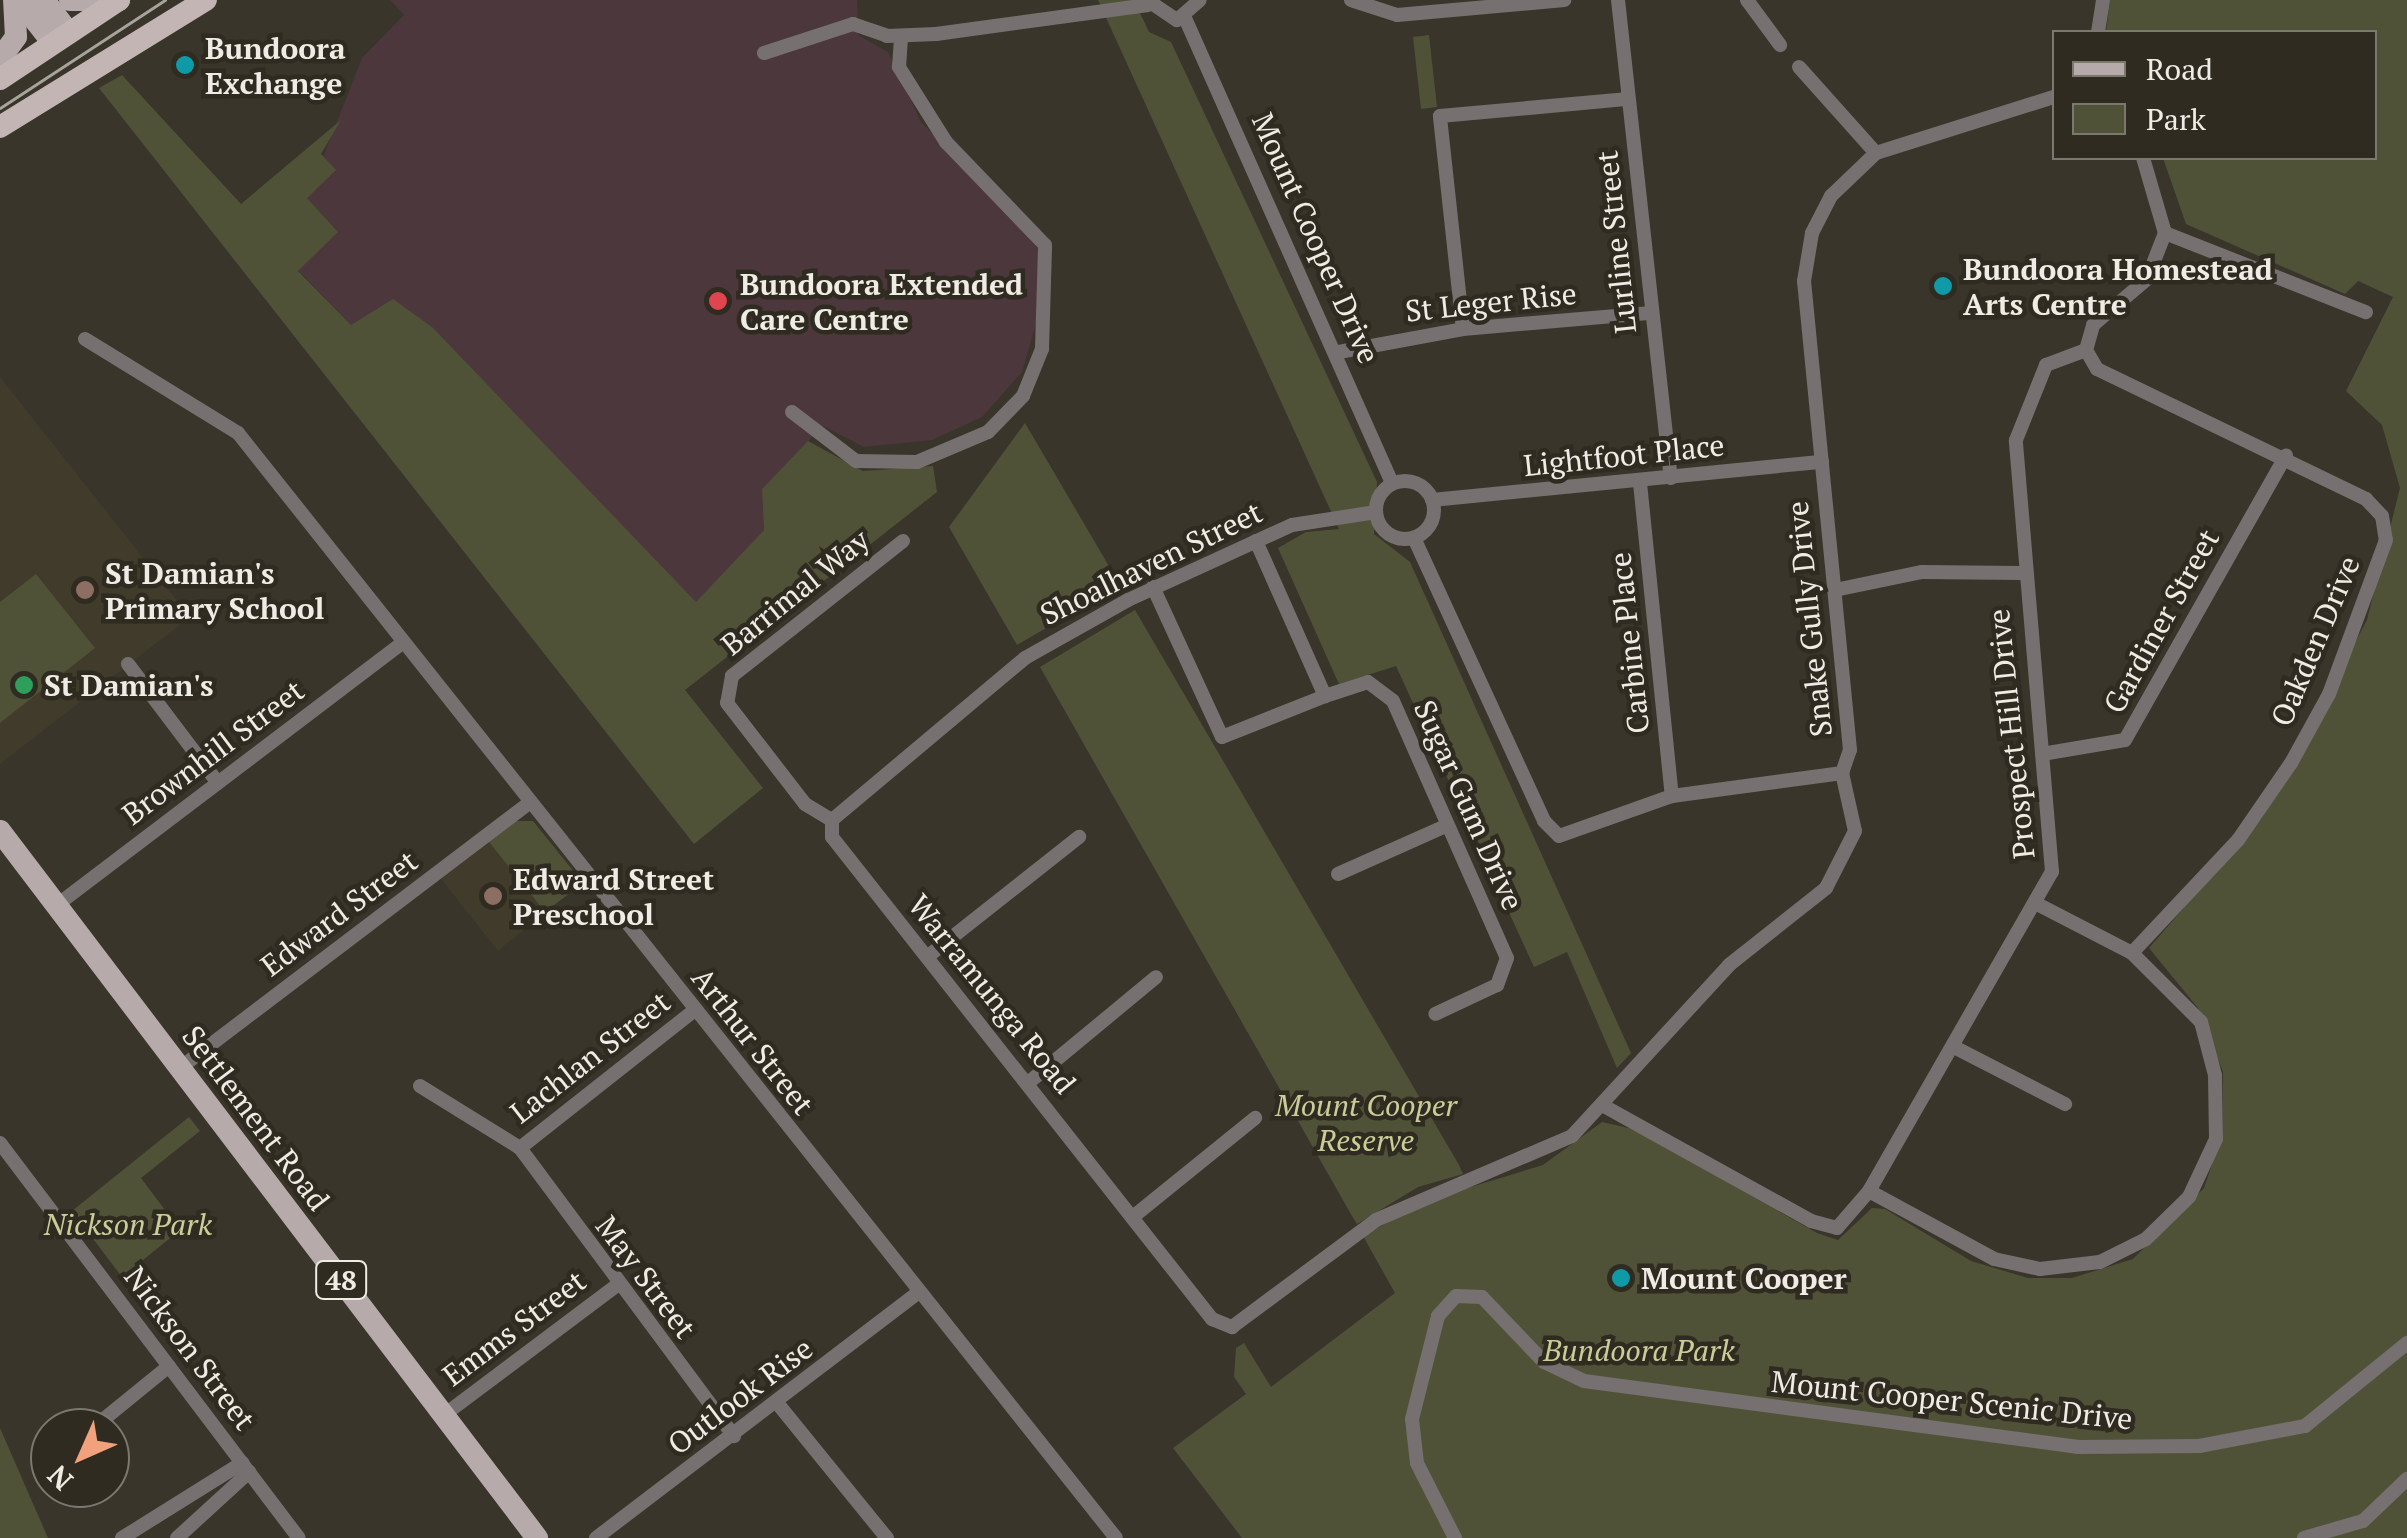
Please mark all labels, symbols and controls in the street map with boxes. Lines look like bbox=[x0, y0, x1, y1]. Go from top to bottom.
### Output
place label: Bundoora Exchange bbox=[205, 30, 346, 100]
legend bbox=[2052, 30, 2377, 160]
text: Road bbox=[2146, 49, 2213, 89]
marker: Bundoora Exchange bbox=[174, 54, 196, 76]
text: Park bbox=[2146, 99, 2206, 139]
street label: Mount Cooper Drive bbox=[1245, 107, 1387, 369]
street label: Lurline Street bbox=[1589, 149, 1643, 335]
place label: Bundoora Homestead Arts Centre bbox=[1963, 251, 2273, 322]
place label: Bundoora Extended Care Centre bbox=[740, 266, 1023, 336]
street label: St Leger Rise bbox=[1404, 275, 1578, 329]
marker: Bundoora Homestead Arts Centre bbox=[1932, 275, 1954, 297]
marker: Bundoora Extended Care Centre bbox=[705, 288, 731, 314]
street label: Lightfoot Place bbox=[1522, 427, 1726, 483]
street label: Shoalhaven Street bbox=[1034, 494, 1268, 632]
street label: Snake Gully Drive bbox=[1779, 500, 1839, 738]
street label: Barrimal Way bbox=[714, 522, 876, 662]
street label: Gardiner Street bbox=[2096, 523, 2226, 719]
street label: Carbine Place bbox=[1602, 551, 1656, 735]
street label: Oakden Drive bbox=[2263, 551, 2367, 731]
place label: St Damian's Primary School bbox=[105, 555, 325, 626]
marker: St Damian's Primary School bbox=[74, 579, 96, 601]
street label: Prospect Hill Drive bbox=[1980, 607, 2042, 861]
place label: St Damian's bbox=[44, 667, 214, 703]
street label: Brownhill Street bbox=[115, 672, 311, 832]
marker: St Damian's bbox=[13, 674, 35, 696]
street label: Sugar Gum Drive bbox=[1407, 695, 1531, 915]
street label: Edward Street bbox=[254, 842, 424, 984]
place label: Edward Street Preschool bbox=[513, 861, 714, 932]
marker: Edward Street Preschool bbox=[482, 885, 504, 907]
street label: Warramunga Road bbox=[901, 887, 1083, 1101]
street label: Arthur Street bbox=[684, 960, 822, 1122]
street label: Lachlan Street bbox=[503, 984, 677, 1130]
street label: Settlement Road bbox=[175, 1019, 337, 1217]
park label: Mount Cooper Reserve bbox=[1275, 1087, 1457, 1158]
park label: Nickson Park bbox=[44, 1206, 212, 1242]
street label: May Street bbox=[588, 1209, 704, 1345]
road number: 48 bbox=[314, 1257, 368, 1303]
street label: Nickson Street bbox=[117, 1259, 263, 1437]
place label: Mount Cooper bbox=[1641, 1260, 1847, 1296]
street label: Emms Street bbox=[435, 1263, 593, 1393]
marker: Mount Cooper bbox=[1610, 1267, 1632, 1289]
street label: Outlook Rise bbox=[661, 1330, 819, 1462]
park label: Bundoora Park bbox=[1543, 1332, 1735, 1368]
street label: Mount Cooper Scenic Drive bbox=[1770, 1363, 2134, 1437]
north arrow bbox=[30, 1408, 130, 1508]
text: N bbox=[39, 1458, 80, 1499]

